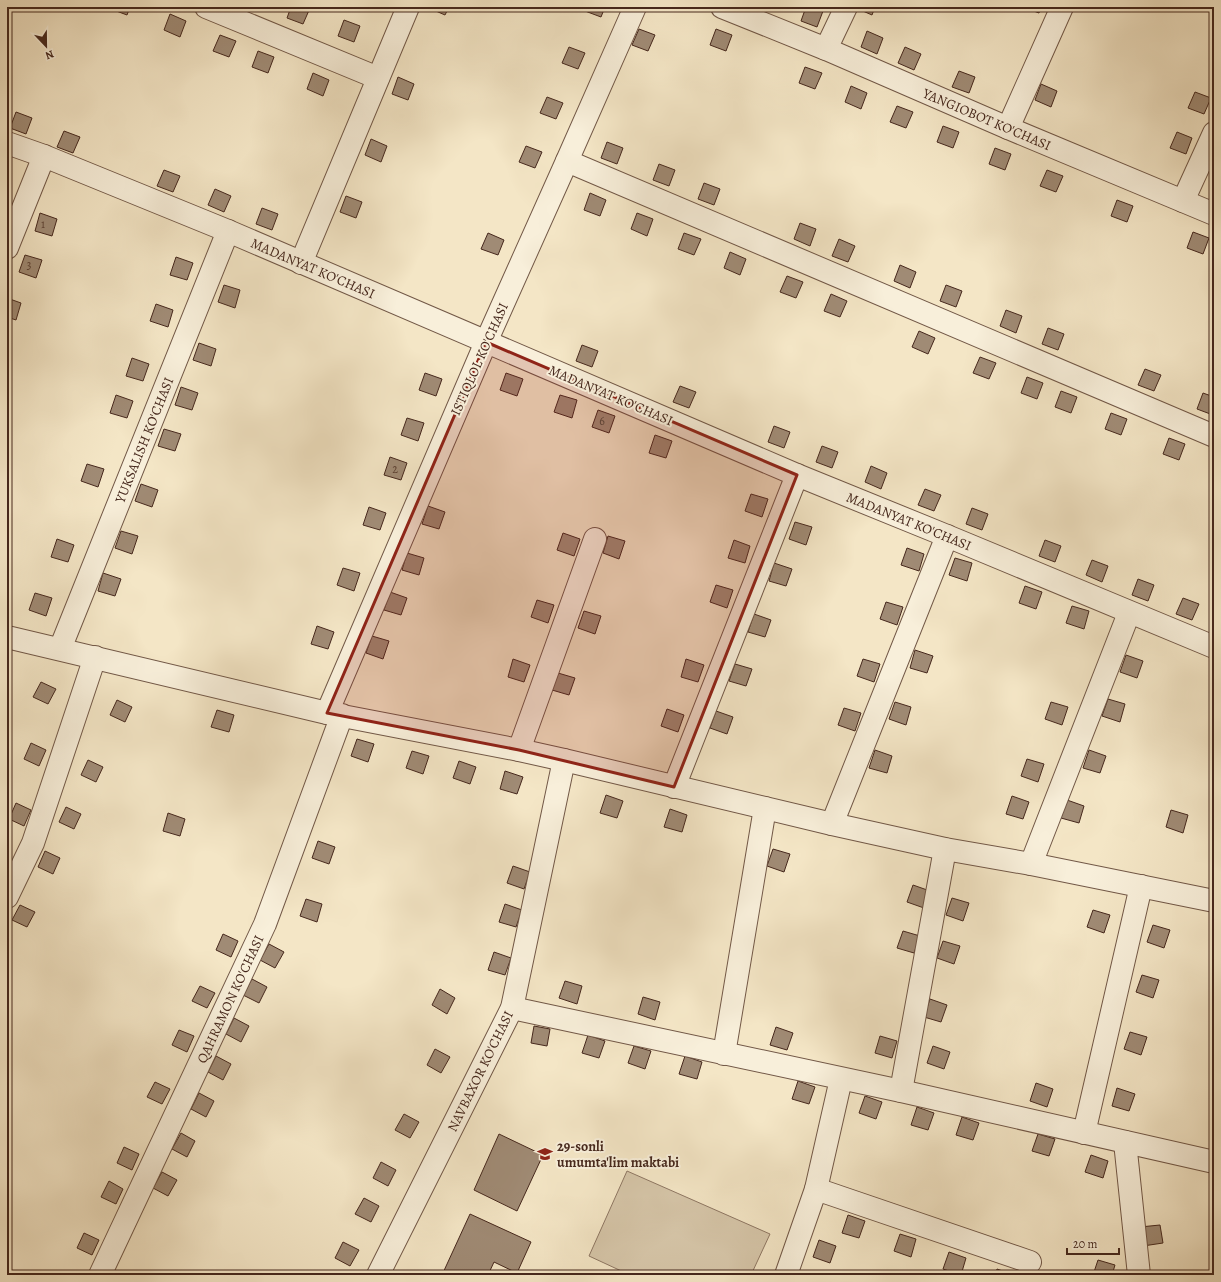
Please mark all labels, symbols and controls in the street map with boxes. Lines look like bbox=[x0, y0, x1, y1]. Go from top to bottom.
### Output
north arrow bbox=[26, 26, 66, 66]
text: N bbox=[43, 46, 56, 63]
street label: YANGIOBOT KO'CHASI bbox=[919, 83, 1054, 155]
house number: 1 bbox=[41, 216, 45, 232]
street label: MADANYAT KO'CHASI bbox=[248, 234, 378, 303]
house number: 3 bbox=[27, 257, 32, 273]
street label: ISTIQLOL KO'CHASI bbox=[446, 300, 513, 419]
street label: MADANYAT KO'CHASI bbox=[546, 361, 676, 430]
street label: YUKSALISH KO'CHASI bbox=[110, 374, 178, 507]
house number: 6 bbox=[599, 413, 605, 429]
house number: 2 bbox=[392, 461, 398, 477]
street label: MADANYAT KO'CHASI bbox=[843, 488, 974, 555]
street label: QAHRAMON KO'CHASI bbox=[192, 932, 269, 1066]
street label: NAVBAXOR KO'CHASI bbox=[443, 1008, 518, 1135]
place label: 29-sonli umumta'lim maktabi bbox=[557, 1137, 679, 1172]
school or university icon: 29-sonli umumta'lim maktabi bbox=[536, 1145, 554, 1163]
scale bar bbox=[1067, 1230, 1119, 1256]
text: 20 m bbox=[1073, 1236, 1097, 1252]

